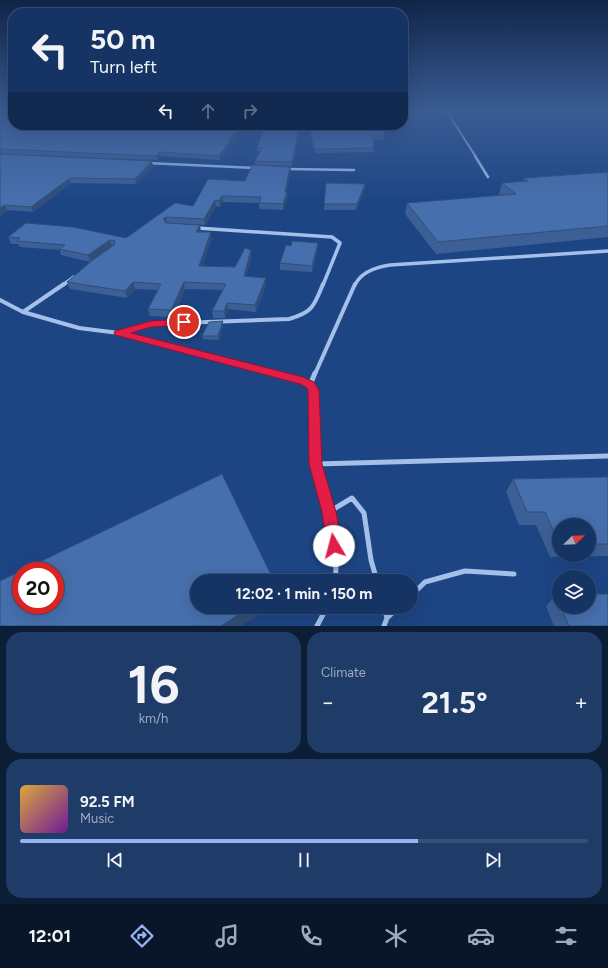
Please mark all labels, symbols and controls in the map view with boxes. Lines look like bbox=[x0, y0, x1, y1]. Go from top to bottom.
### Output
text: 50 m bbox=[90, 22, 156, 56]
icon: left bbox=[24, 24, 76, 76]
text: Turn left bbox=[90, 56, 157, 78]
icon: left bbox=[155, 100, 177, 122]
icon: ahead bbox=[197, 100, 219, 122]
icon: right bbox=[239, 100, 261, 122]
pin bbox=[167, 305, 201, 339]
icon: arrive bbox=[173, 311, 195, 333]
north arrow bbox=[552, 518, 596, 562]
map controls bbox=[552, 518, 596, 614]
position arrow bbox=[313, 525, 355, 567]
speed limit sign: 20 bbox=[12, 562, 64, 614]
button: layers bbox=[552, 570, 596, 614]
text: 12:02 · 1 min · 150 m bbox=[236, 585, 372, 603]
text: 16 bbox=[127, 654, 180, 716]
text: Climate bbox=[321, 665, 366, 680]
text: 21.5° bbox=[421, 684, 488, 721]
text: − bbox=[321, 689, 335, 716]
text: + bbox=[574, 689, 588, 716]
text: km/h bbox=[139, 711, 168, 726]
text: 92.5 FM bbox=[80, 793, 135, 811]
text: Music bbox=[80, 811, 114, 826]
icon: previous bbox=[104, 849, 126, 871]
icon: pause bbox=[293, 849, 315, 871]
icon: next bbox=[482, 849, 504, 871]
icon: directions bbox=[128, 922, 156, 950]
icon: music bbox=[213, 922, 241, 950]
icon: phone bbox=[297, 922, 325, 950]
icon: climate bbox=[382, 922, 410, 950]
icon: car bbox=[467, 922, 495, 950]
icon: filters bbox=[552, 922, 580, 950]
text: 12:01 bbox=[28, 925, 71, 947]

